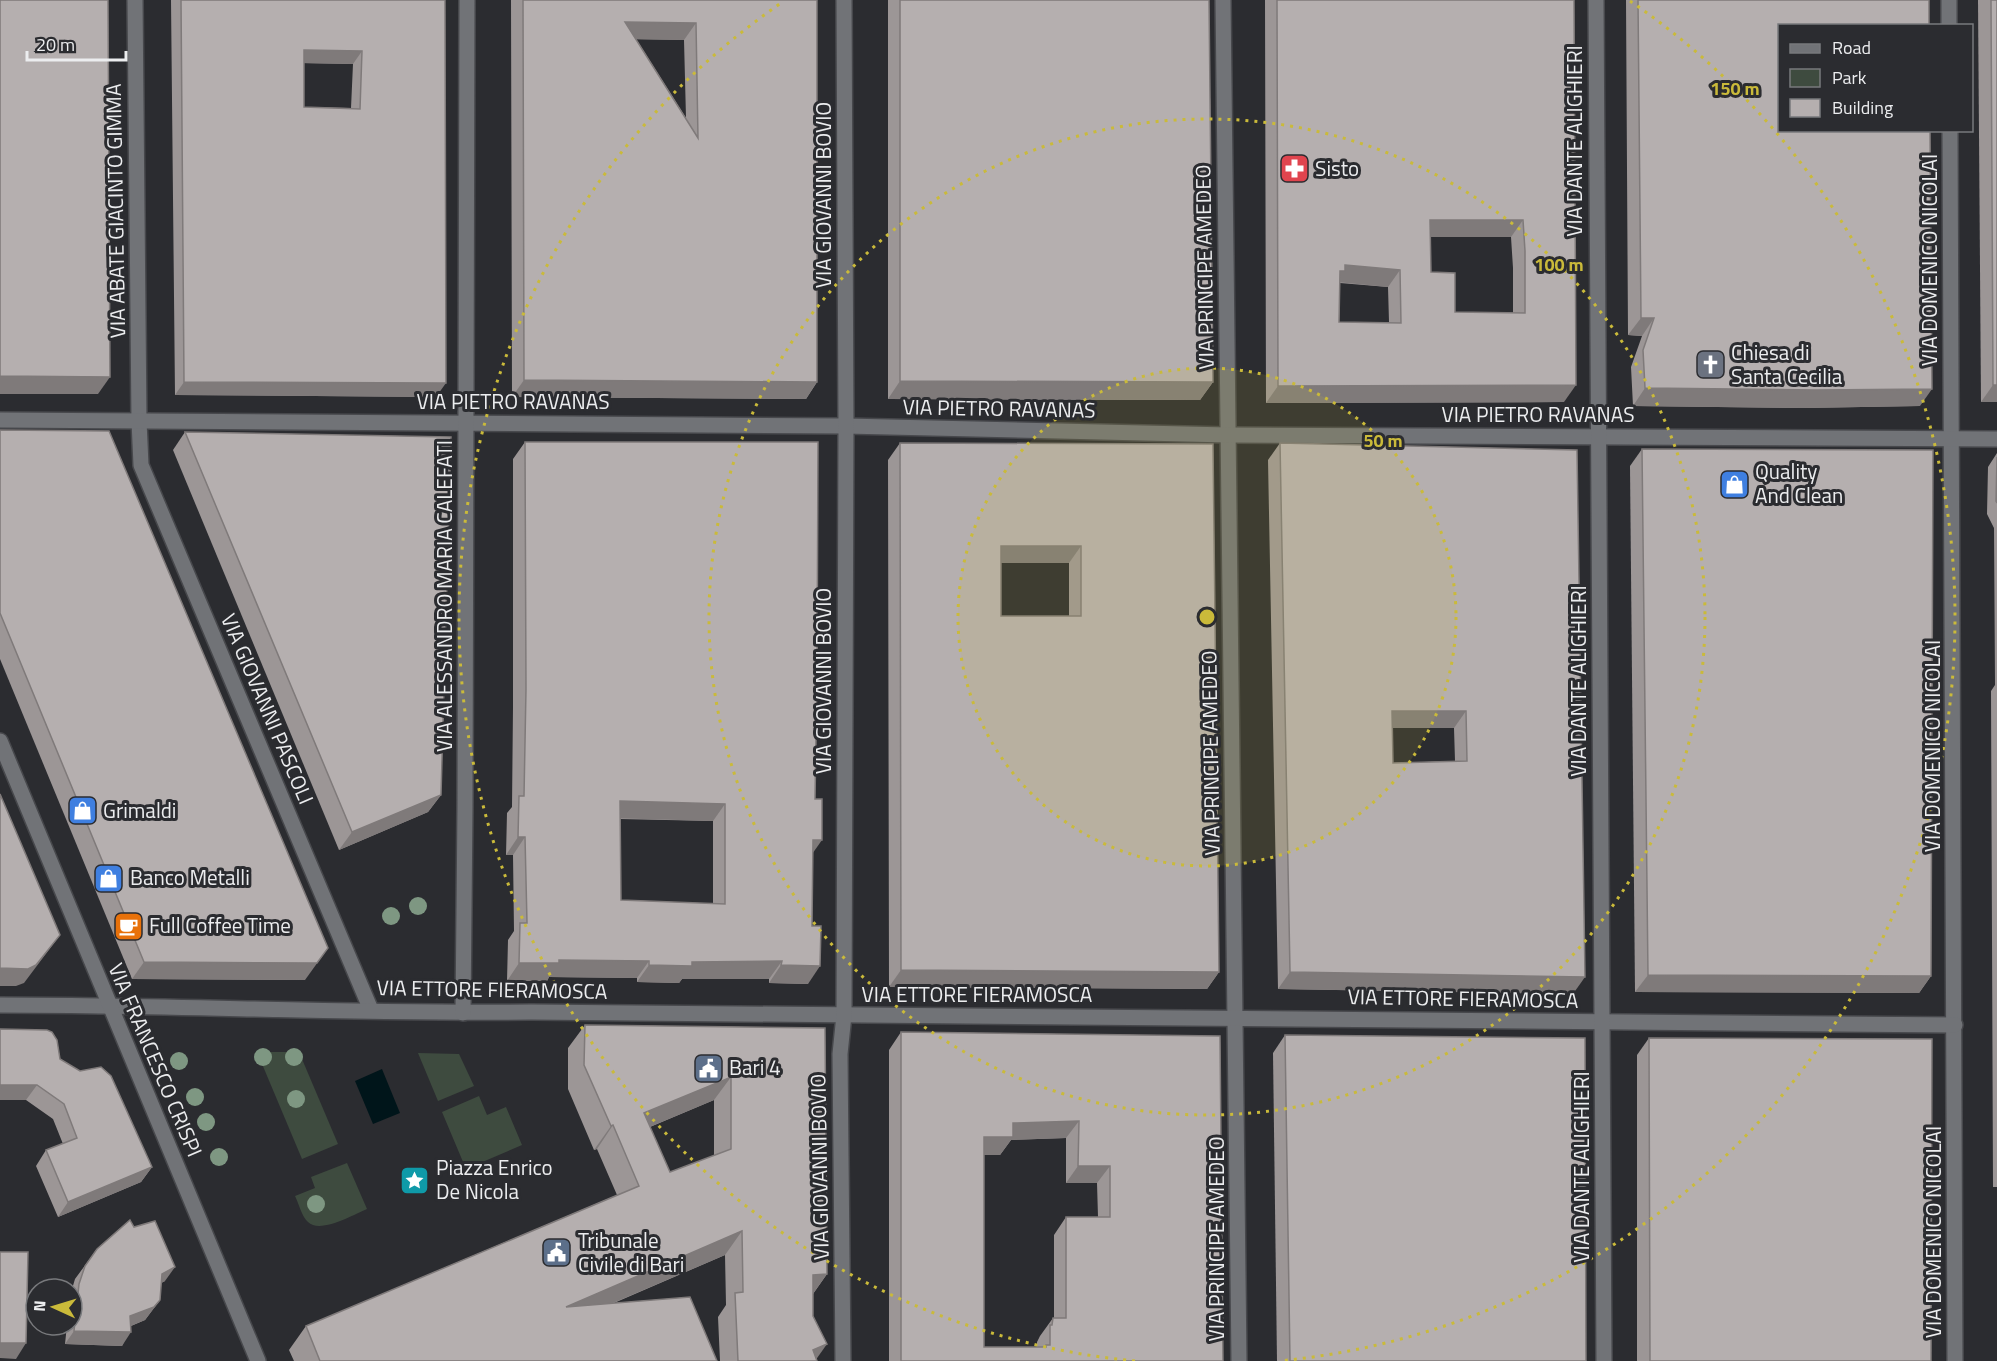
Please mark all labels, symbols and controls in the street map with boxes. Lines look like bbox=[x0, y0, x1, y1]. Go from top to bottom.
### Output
scale bar bbox=[27, 24, 126, 62]
legend bbox=[1778, 24, 1973, 132]
text: 20 m bbox=[36, 31, 75, 58]
text: Road bbox=[1832, 34, 1871, 61]
street label: VIA DANTE ALIGHIERI bbox=[1558, 45, 1590, 237]
text: Park bbox=[1832, 64, 1867, 91]
text: 150 m bbox=[1710, 75, 1760, 102]
street label: VIA ABATE GIACINTO GIMMA bbox=[97, 83, 133, 339]
text: Building bbox=[1832, 94, 1893, 121]
street label: VIA GIOVANNI BOVIO bbox=[807, 102, 839, 288]
place label: Sisto bbox=[1315, 152, 1359, 184]
pharmacy icon: Sisto bbox=[1278, 153, 1310, 185]
street label: VIA DOMENICO NICOLAI bbox=[1913, 154, 1945, 366]
street label: VIA PRINCIPE AMEDEO bbox=[1186, 164, 1222, 370]
text: 100 m bbox=[1534, 251, 1584, 278]
place label: Chiesa di Santa Cecilia bbox=[1731, 336, 1843, 392]
church icon: Chiesa di Santa Cecilia bbox=[1694, 349, 1726, 381]
street label: VIA PIETRO RAVANAS bbox=[416, 385, 610, 417]
street label: VIA PIETRO RAVANAS bbox=[902, 390, 1096, 426]
street label: VIA PIETRO RAVANAS bbox=[1441, 398, 1635, 430]
text: 50 m bbox=[1363, 427, 1403, 454]
street label: VIA ALESSANDRO MARIA CALEFATI bbox=[428, 440, 460, 752]
place label: Quality And Clean bbox=[1755, 455, 1843, 511]
shop icon: Quality And Clean bbox=[1718, 468, 1750, 500]
street label: VIA DANTE ALIGHIERI bbox=[1562, 585, 1594, 777]
street label: VIA GIOVANNI BOVIO bbox=[807, 588, 839, 774]
centre of rings bbox=[1197, 607, 1217, 627]
street label: VIA GIOVANNI PASCOLI bbox=[213, 608, 323, 809]
street label: VIA DOMENICO NICOLAI bbox=[1916, 640, 1948, 852]
street label: VIA PRINCIPE AMEDEO bbox=[1192, 650, 1228, 856]
place label: Grimaldi bbox=[103, 794, 176, 826]
shop icon: Grimaldi bbox=[66, 795, 98, 827]
place label: Banco Metalli bbox=[130, 861, 250, 893]
shop icon: Banco Metalli bbox=[93, 862, 125, 894]
place label: Full Coffee Time bbox=[149, 909, 291, 941]
cafe icon: Full Coffee Time bbox=[112, 910, 144, 942]
street label: VIA FRANCESCO CRISPI bbox=[101, 958, 211, 1161]
street label: VIA ETTORE FIERAMOSCA bbox=[376, 971, 608, 1007]
street label: VIA ETTORE FIERAMOSCA bbox=[862, 978, 1093, 1010]
street label: VIA ETTORE FIERAMOSCA bbox=[1347, 980, 1579, 1016]
place label: Bari 4 bbox=[729, 1051, 781, 1083]
public building icon: Bari 4 bbox=[692, 1052, 724, 1084]
street label: VIA DANTE ALIGHIERI bbox=[1565, 1071, 1597, 1263]
street label: VIA GIOVANNI BOVIO bbox=[801, 1074, 837, 1260]
street label: VIA DOMENICO NICOLAI bbox=[1917, 1126, 1949, 1338]
street label: VIA PRINCIPE AMEDEO bbox=[1200, 1136, 1232, 1342]
place label: Piazza Enrico De Nicola bbox=[436, 1151, 553, 1207]
place icon: Piazza Enrico De Nicola bbox=[399, 1164, 431, 1196]
place label: Tribunale Civile di Bari bbox=[578, 1224, 684, 1280]
public building icon: Tribunale Civile di Bari bbox=[541, 1237, 573, 1269]
north arrow bbox=[24, 1277, 84, 1337]
text: N bbox=[27, 1300, 51, 1312]

